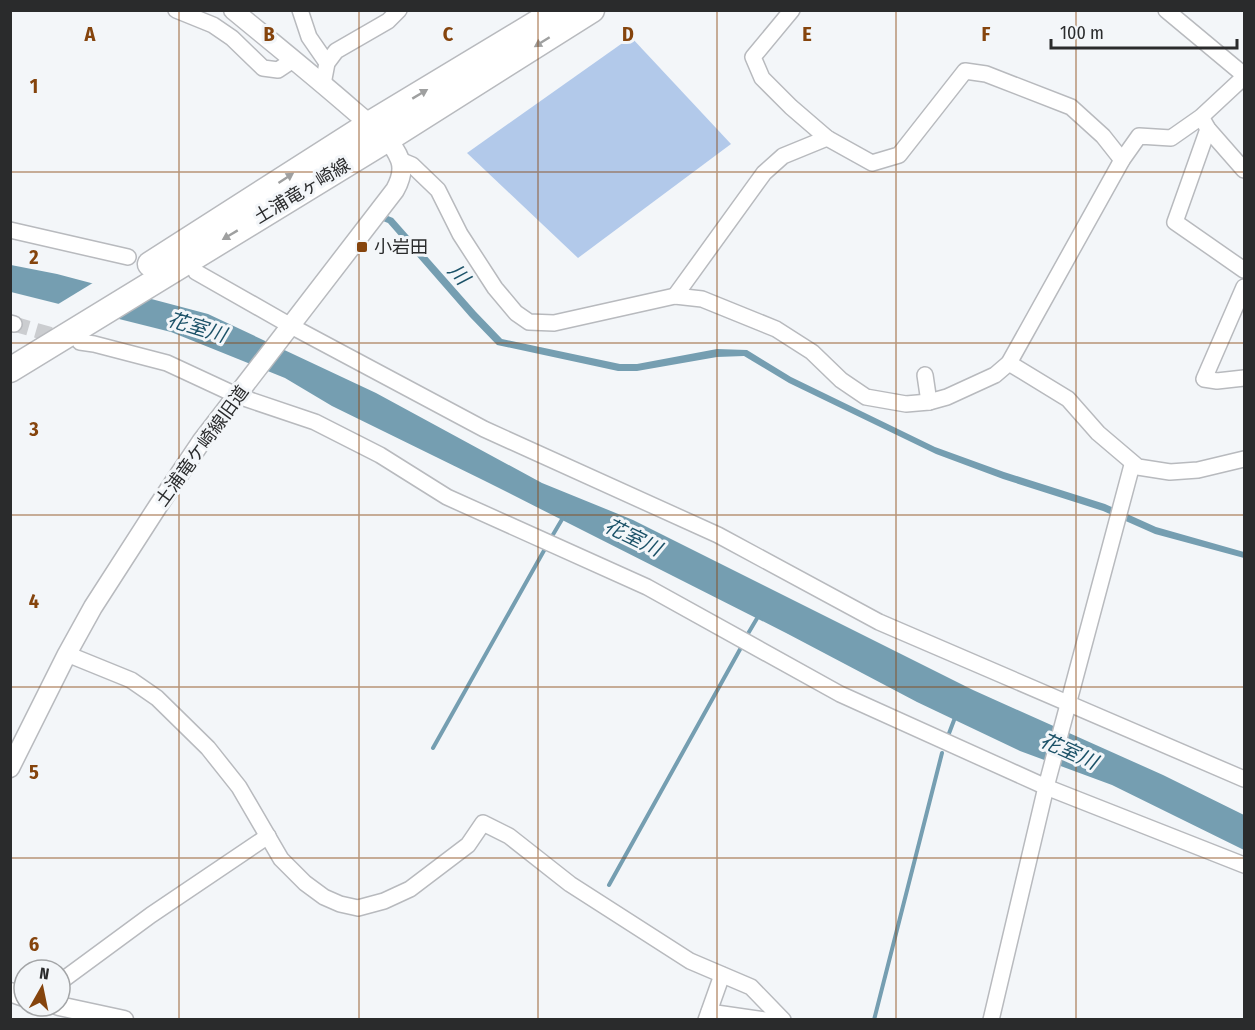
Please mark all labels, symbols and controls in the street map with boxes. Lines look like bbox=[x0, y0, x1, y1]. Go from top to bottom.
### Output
scale bar bbox=[1051, 12, 1237, 50]
text: A bbox=[84, 22, 97, 46]
text: B bbox=[263, 22, 275, 46]
text: C bbox=[443, 22, 454, 46]
text: D bbox=[622, 22, 634, 46]
text: E bbox=[802, 22, 812, 46]
text: F bbox=[982, 22, 991, 46]
text: 100 m bbox=[1060, 22, 1104, 44]
one-way arrow bbox=[534, 36, 550, 47]
text: 1 bbox=[30, 74, 38, 98]
one-way arrow bbox=[412, 89, 428, 100]
street label: 土浦竜ヶ崎線 bbox=[250, 154, 354, 228]
one-way arrow bbox=[278, 172, 294, 184]
one-way arrow bbox=[221, 230, 238, 240]
place label: 小岩田 bbox=[374, 236, 428, 258]
marker: 小岩田 bbox=[355, 240, 369, 254]
text: 2 bbox=[28, 245, 39, 269]
water label: 川 bbox=[443, 259, 476, 291]
water label: 花室川 bbox=[165, 307, 231, 348]
street label: 土浦竜ケ崎線旧道 bbox=[151, 381, 253, 511]
text: 3 bbox=[28, 417, 39, 441]
water label: 花室川 bbox=[601, 513, 667, 562]
text: 4 bbox=[29, 589, 39, 613]
water label: 花室川 bbox=[1037, 728, 1103, 775]
text: 5 bbox=[29, 760, 39, 784]
text: 6 bbox=[29, 932, 39, 956]
north arrow bbox=[12, 958, 72, 1018]
text: N bbox=[38, 964, 50, 984]

